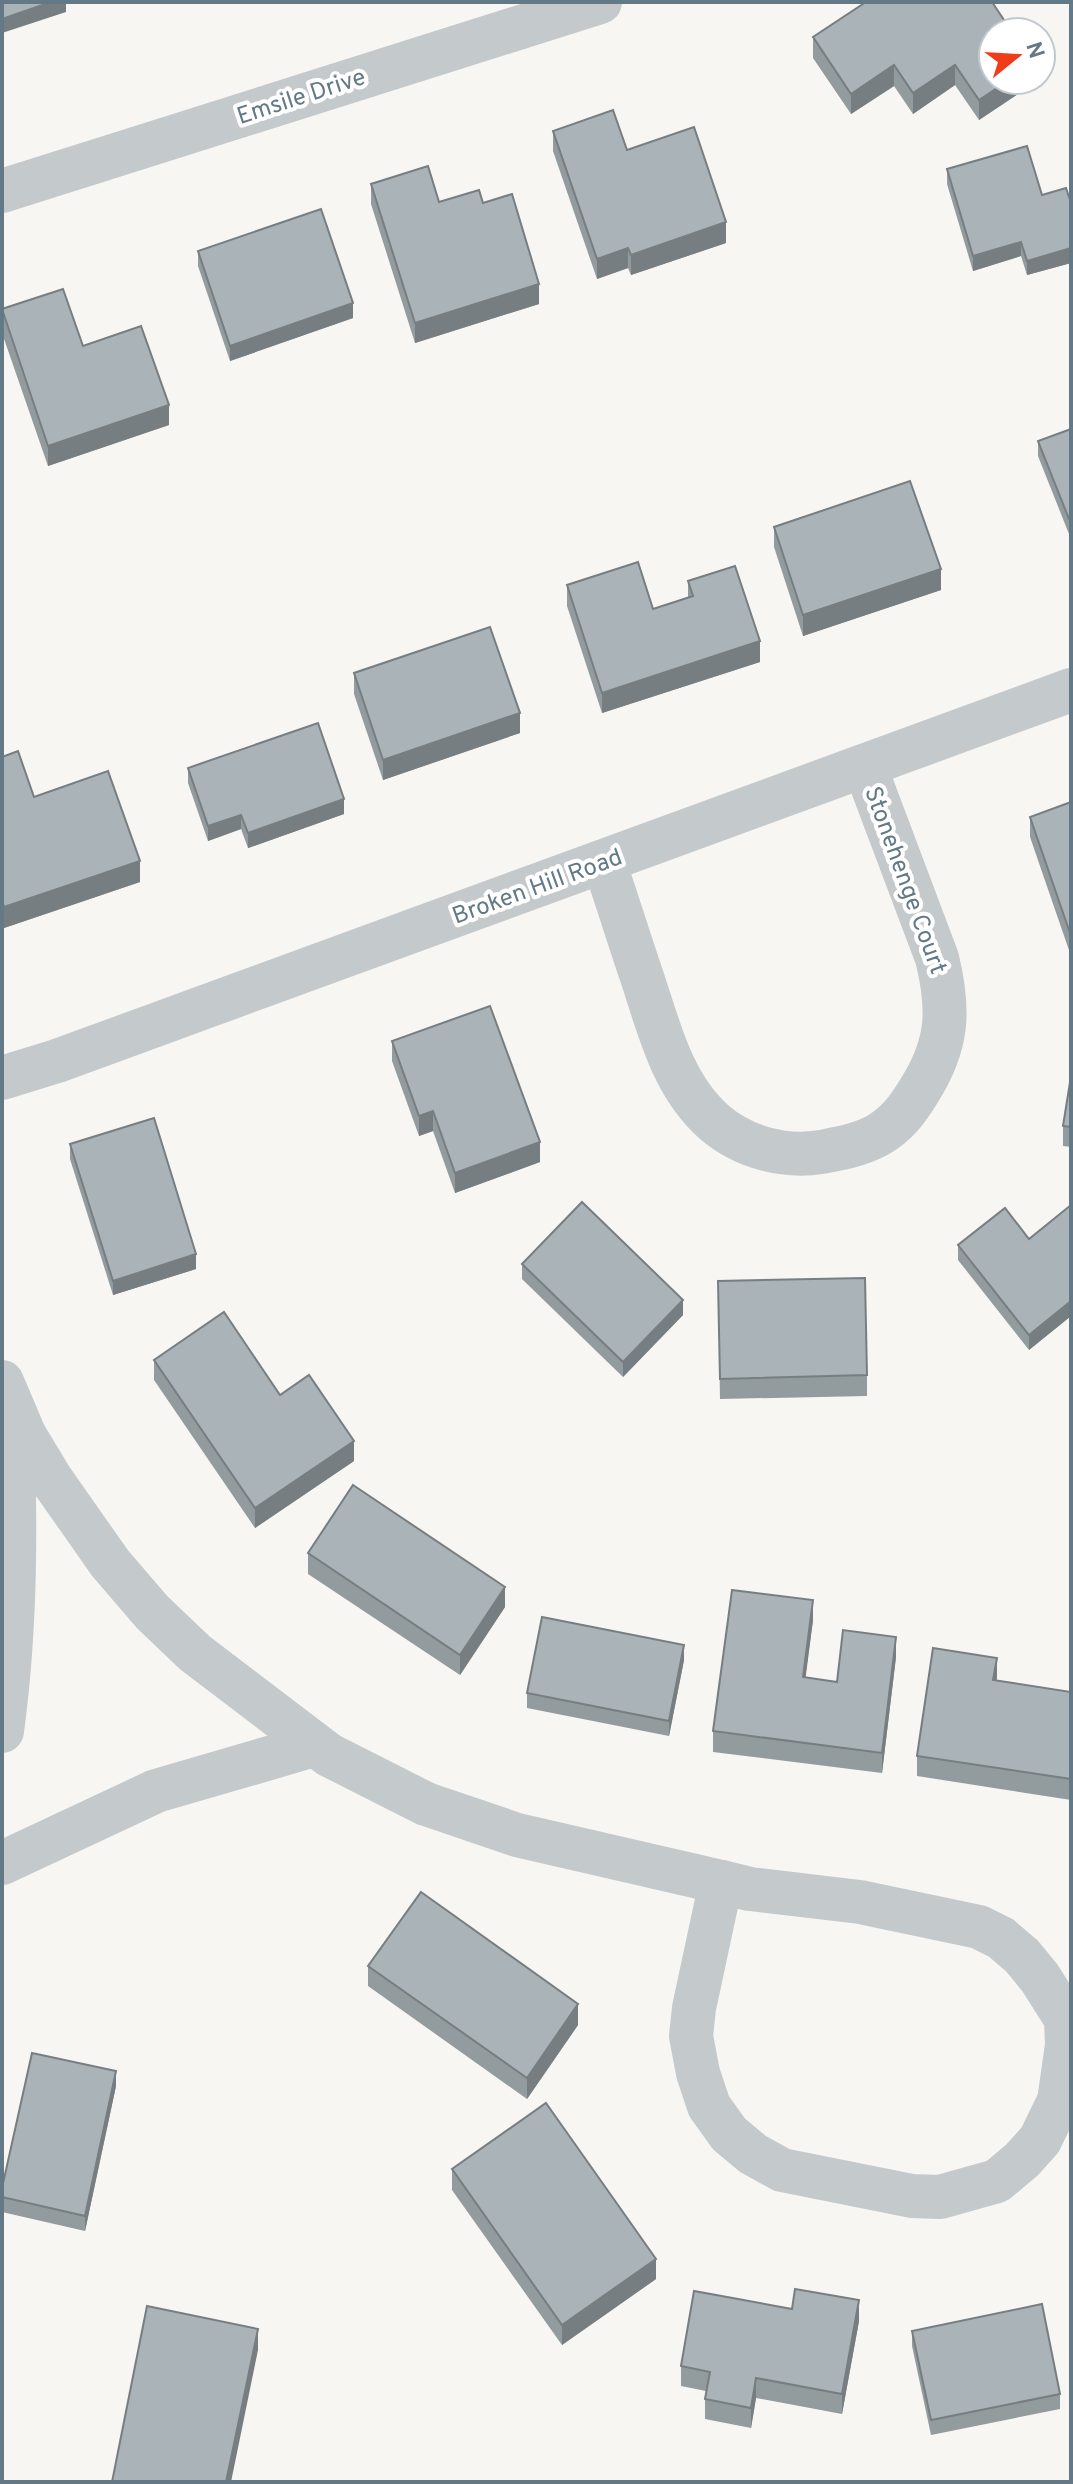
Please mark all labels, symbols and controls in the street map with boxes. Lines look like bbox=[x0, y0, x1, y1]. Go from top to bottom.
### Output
north arrow bbox=[977, 16, 1057, 96]
text: N bbox=[1018, 39, 1049, 62]
street label: Emsile Drive bbox=[233, 63, 370, 133]
street label: Stonehenge Court bbox=[856, 783, 952, 979]
street label: Broken Hill Road bbox=[448, 843, 627, 933]

